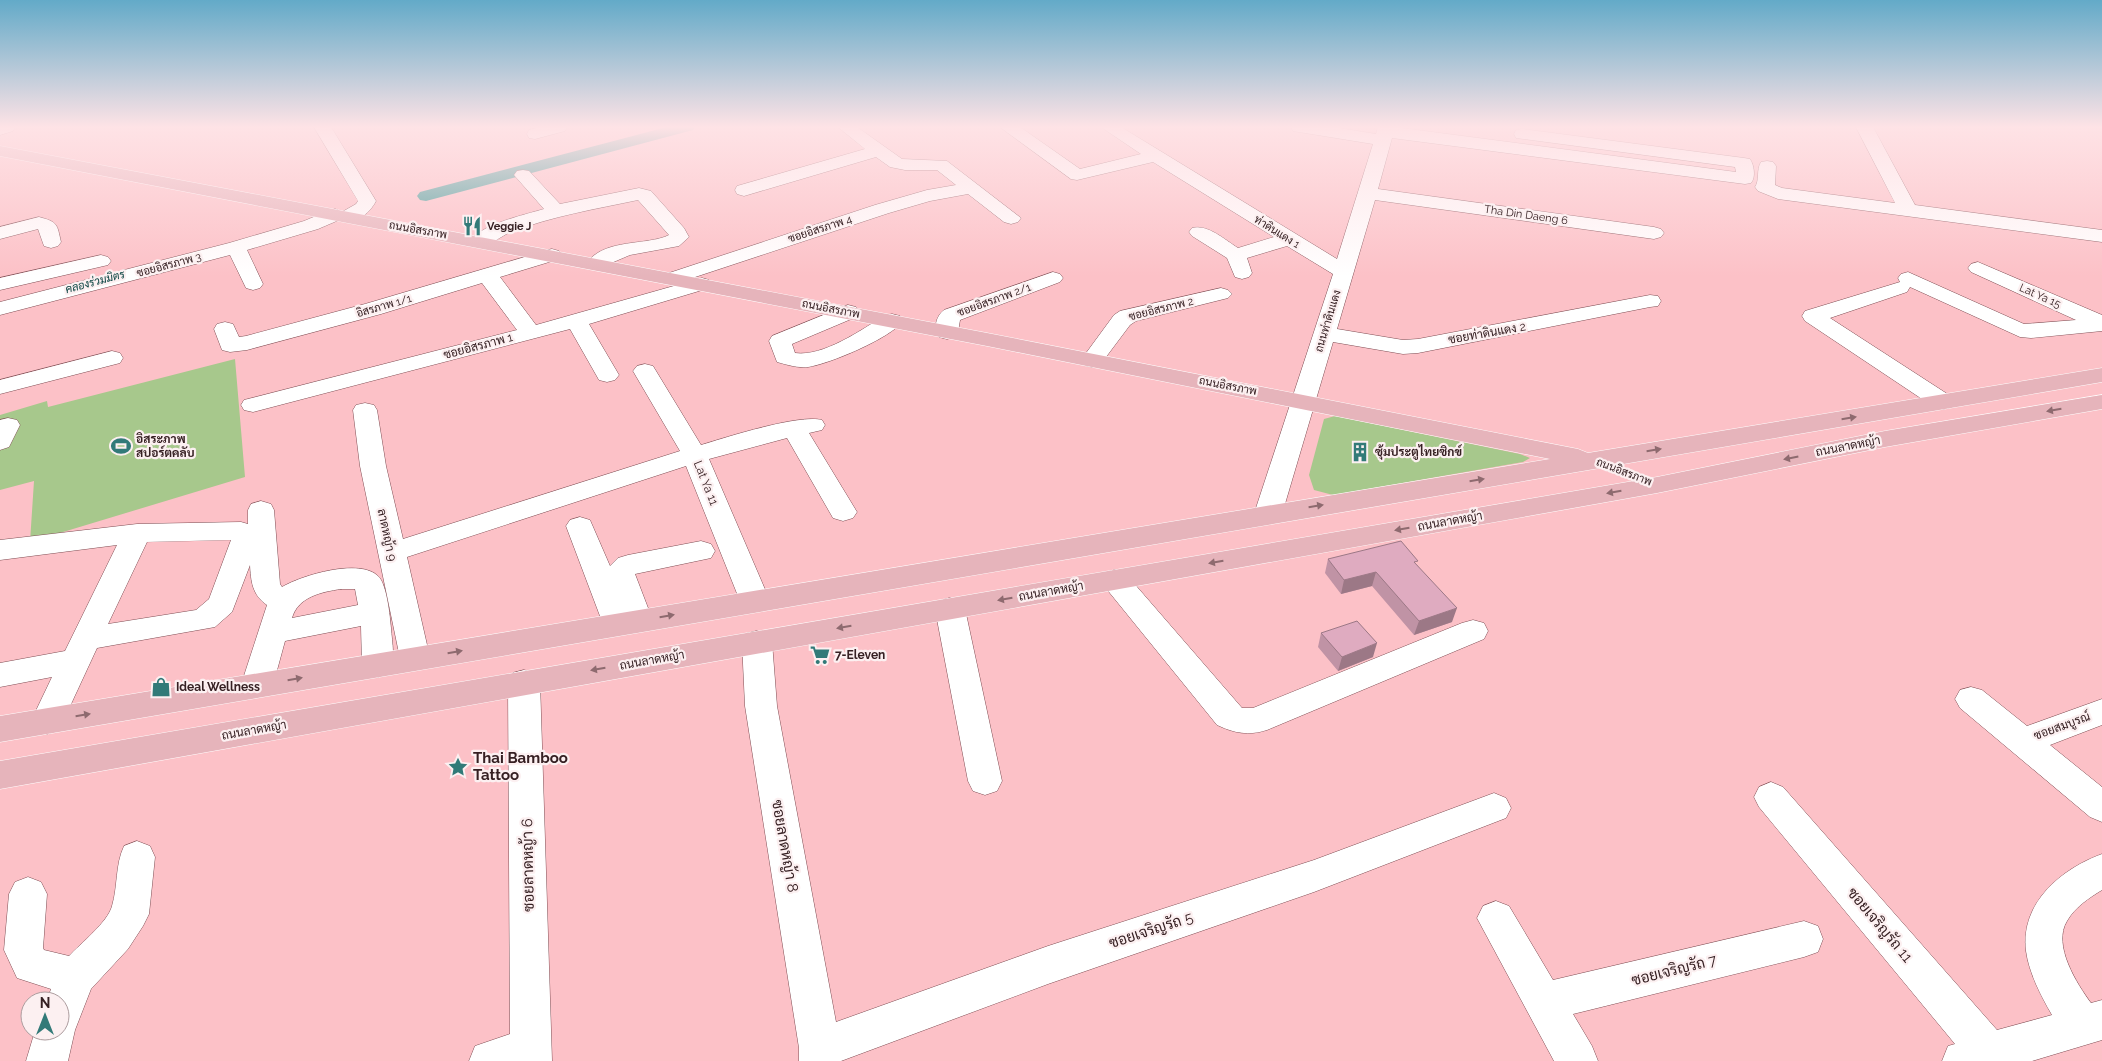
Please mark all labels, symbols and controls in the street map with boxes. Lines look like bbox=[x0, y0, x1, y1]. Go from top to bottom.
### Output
street label: Tha Din Daeng 6 bbox=[1483, 203, 1569, 227]
street label: ท่าดินแดง 1 bbox=[1252, 212, 1303, 251]
street label: ซอยอิสรภาพ 4 bbox=[786, 213, 854, 245]
restaurant icon: Veggie J bbox=[461, 215, 483, 237]
street label: ถนนอิสรภาพ bbox=[388, 219, 448, 242]
place label: Veggie J bbox=[487, 220, 531, 233]
street label: ซอยอิสรภาพ 3 bbox=[135, 250, 203, 280]
water label: คลองร่วมมิตร bbox=[64, 267, 127, 296]
street label: ซอยอิสรภาพ 2/1 bbox=[955, 281, 1033, 319]
street label: Lat Ya 15 bbox=[2017, 281, 2063, 311]
street label: ถนนท่าดินแดง bbox=[1311, 288, 1344, 354]
street label: อิสรภาพ 1/1 bbox=[355, 292, 413, 320]
street label: ซอยอิสรภาพ 2 bbox=[1127, 295, 1195, 323]
street label: ถนนอิสรภาพ bbox=[801, 297, 861, 321]
street label: ซอยท่าดินแดง 2 bbox=[1447, 319, 1527, 347]
street label: ซอยอิสรภาพ 1 bbox=[442, 330, 514, 362]
street label: ถนนอิสรภาพ bbox=[1198, 374, 1258, 398]
one-way arrow bbox=[2046, 407, 2062, 415]
one-way arrow bbox=[1842, 413, 1858, 421]
place label: อิสระภาพ สปอร์ตคลับ bbox=[136, 432, 195, 460]
street label: ถนนลาดหญ้า bbox=[1814, 433, 1882, 459]
sports icon: อิสระภาพ สปอร์ตคลับ bbox=[110, 435, 132, 457]
building icon: ซุ้มประตูไทยซิกข์ bbox=[1349, 441, 1371, 463]
place label: ซุ้มประตูไทยซิกข์ bbox=[1375, 444, 1463, 460]
one-way arrow bbox=[1647, 446, 1663, 454]
one-way arrow bbox=[1783, 454, 1798, 462]
street label: ถนนอิสรภาพ bbox=[1594, 455, 1654, 489]
street label: Lat Ya 11 bbox=[691, 459, 721, 507]
one-way arrow bbox=[1469, 475, 1485, 483]
one-way arrow bbox=[1606, 489, 1622, 497]
one-way arrow bbox=[1309, 502, 1325, 510]
street label: ลาดหญ้า 9 bbox=[375, 507, 399, 563]
street label: ถนนลาดหญ้า bbox=[1417, 508, 1483, 534]
one-way arrow bbox=[1394, 525, 1410, 533]
one-way arrow bbox=[1208, 558, 1224, 566]
street label: ถนนลาดหญ้า bbox=[1018, 578, 1084, 604]
one-way arrow bbox=[996, 596, 1012, 604]
one-way arrow bbox=[659, 612, 675, 620]
one-way arrow bbox=[836, 623, 852, 631]
supermarket icon: 7-Eleven bbox=[809, 644, 831, 666]
one-way arrow bbox=[447, 647, 463, 655]
street label: ถนนลาดหญ้า bbox=[619, 647, 685, 673]
place label: 7-Eleven bbox=[835, 648, 885, 662]
one-way arrow bbox=[590, 666, 606, 674]
one-way arrow bbox=[287, 674, 303, 682]
shop icon: Ideal Wellness bbox=[150, 676, 172, 698]
place label: Ideal Wellness bbox=[176, 680, 260, 694]
street label: ซอยสมบูรณ์ bbox=[2031, 708, 2093, 744]
one-way arrow bbox=[75, 710, 91, 718]
street label: ถนนลาดหญ้า bbox=[221, 717, 287, 743]
place label: Thai Bamboo Tattoo bbox=[473, 749, 568, 784]
place icon: Thai Bamboo Tattoo bbox=[447, 756, 469, 778]
street label: ซอยลาดหญ้า 8 bbox=[768, 798, 803, 894]
street label: ซอยลาดหญ้า 6 bbox=[517, 818, 538, 912]
street label: ซอยเจริญรัถ 11 bbox=[1844, 884, 1917, 966]
street label: ซอยเจริญรัถ 5 bbox=[1107, 908, 1195, 952]
street label: ซอยเจริญรัถ 7 bbox=[1630, 951, 1718, 989]
north arrow bbox=[20, 991, 70, 1041]
text: N bbox=[40, 995, 50, 1011]

